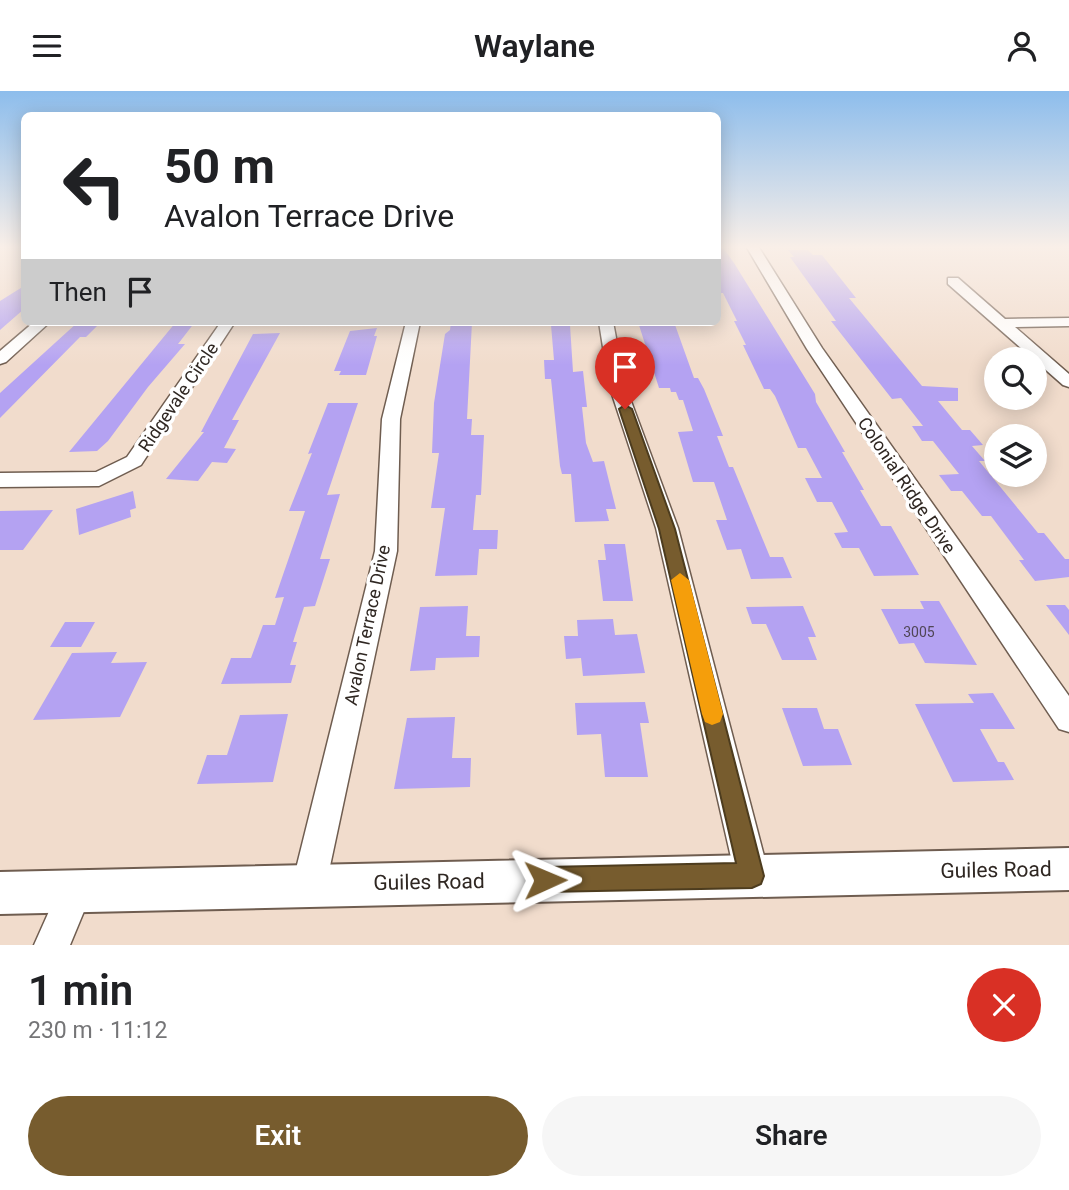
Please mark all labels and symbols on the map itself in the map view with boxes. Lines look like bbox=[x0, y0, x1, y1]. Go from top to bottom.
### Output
pin bbox=[595, 337, 655, 409]
street label: Ridgevale Circle bbox=[134, 338, 222, 456]
street label: Colonial Ridge Drive bbox=[854, 413, 960, 557]
street label: Avalon Terrace Drive bbox=[340, 543, 394, 707]
house number: 3005 bbox=[903, 624, 935, 640]
position arrow bbox=[508, 843, 582, 917]
street label: Guiles Road bbox=[940, 857, 1052, 883]
street label: Guiles Road bbox=[373, 869, 485, 895]

